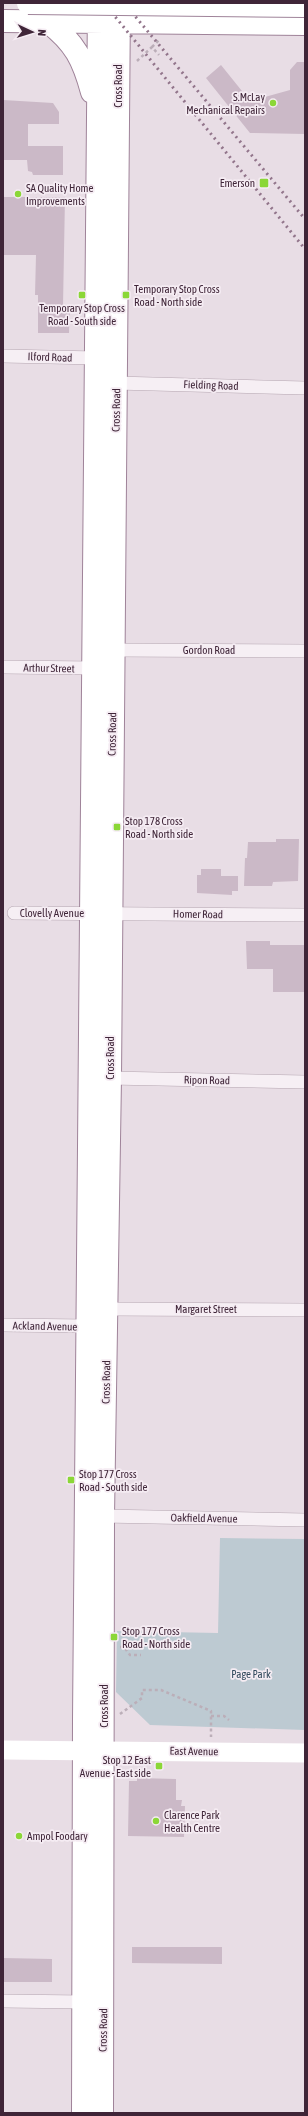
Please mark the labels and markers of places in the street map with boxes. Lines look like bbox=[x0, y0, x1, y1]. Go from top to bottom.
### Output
place label: S.McLay Mechanical Repairs bbox=[186, 91, 265, 116]
marker: S.McLay Mechanical Repairs bbox=[268, 98, 278, 108]
place label: Emerson bbox=[220, 177, 255, 189]
marker: Emerson bbox=[258, 177, 270, 189]
place label: SA Quality Home Improvements bbox=[26, 182, 94, 207]
marker: SA Quality Home Improvements bbox=[13, 189, 23, 199]
place label: Temporary Stop Cross Road - North side bbox=[134, 283, 220, 308]
marker: Temporary Stop Cross Road - South side bbox=[77, 290, 87, 300]
marker: Temporary Stop Cross Road - North side bbox=[121, 290, 131, 300]
place label: Temporary Stop Cross Road - South side bbox=[39, 302, 125, 327]
place label: Stop 178 Cross Road - North side bbox=[125, 815, 193, 840]
marker: Stop 178 Cross Road - North side bbox=[112, 822, 122, 832]
place label: Stop 177 Cross Road - South side bbox=[79, 1468, 148, 1493]
marker: Stop 177 Cross Road - South side bbox=[66, 1475, 76, 1485]
place label: Stop 177 Cross Road - North side bbox=[122, 1625, 190, 1650]
marker: Stop 177 Cross Road - North side bbox=[109, 1632, 119, 1642]
place label: Stop 12 East Avenue - East side bbox=[80, 1754, 151, 1779]
marker: Stop 12 East Avenue - East side bbox=[154, 1761, 164, 1771]
place label: Clarence Park Health Centre bbox=[164, 1809, 220, 1834]
marker: Clarence Park Health Centre bbox=[151, 1816, 161, 1826]
place label: Ampol Foodary bbox=[27, 1830, 88, 1842]
marker: Ampol Foodary bbox=[14, 1831, 24, 1841]

